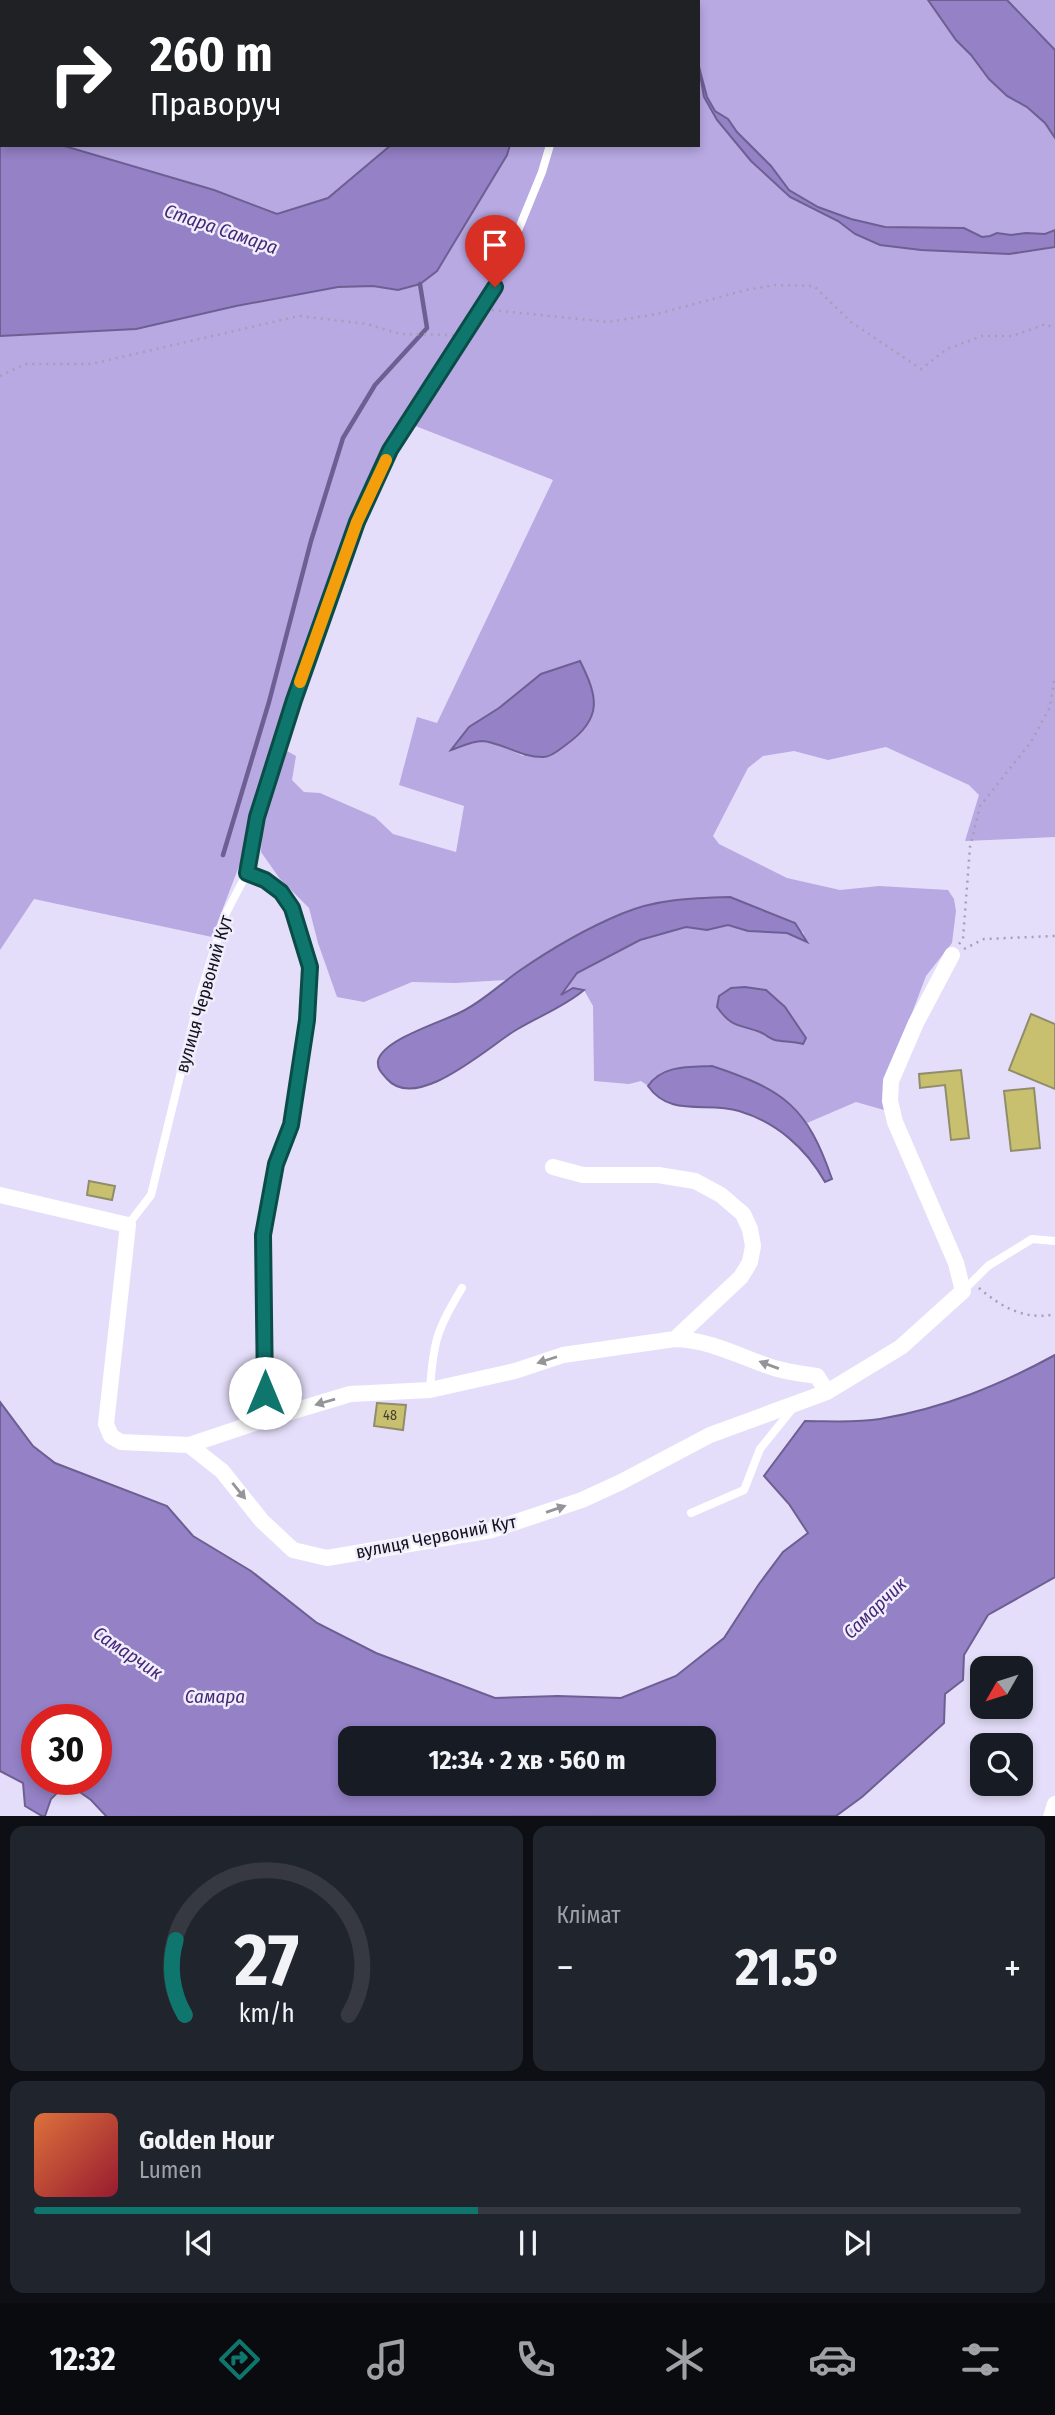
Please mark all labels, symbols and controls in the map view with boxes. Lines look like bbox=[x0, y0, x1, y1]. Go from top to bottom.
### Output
text: 260 m bbox=[150, 25, 273, 84]
icon: right bbox=[35, 28, 126, 119]
text: Праворуч bbox=[150, 85, 282, 123]
water label: Стара Самара bbox=[161, 199, 281, 259]
pin bbox=[465, 215, 525, 287]
icon: arrive bbox=[476, 226, 514, 264]
street label: вулиця Червоний Кут bbox=[171, 912, 237, 1075]
one-way arrow bbox=[537, 1355, 558, 1366]
position arrow bbox=[228, 1356, 302, 1430]
one-way arrow bbox=[758, 1359, 779, 1370]
one-way arrow bbox=[314, 1397, 335, 1407]
house number: 48 bbox=[383, 1407, 397, 1424]
one-way arrow bbox=[231, 1483, 246, 1500]
one-way arrow bbox=[546, 1503, 567, 1514]
street label: вулиця Червоний Кут bbox=[354, 1511, 519, 1563]
water label: Самарчик bbox=[839, 1572, 911, 1644]
water label: Самарчик bbox=[89, 1621, 167, 1685]
north arrow bbox=[970, 1656, 1032, 1718]
map controls bbox=[970, 1656, 1033, 1796]
water label: Самара bbox=[185, 1685, 245, 1708]
speed limit sign: 30 bbox=[21, 1704, 112, 1795]
button: search bbox=[970, 1733, 1033, 1796]
text: 12:34 · 2 хв · 560 m bbox=[428, 1745, 626, 1776]
text: Клімат bbox=[557, 1901, 621, 1929]
text: 27 bbox=[233, 1917, 298, 2004]
text: 21.5° bbox=[735, 1936, 842, 1999]
text: − bbox=[557, 1945, 574, 1991]
text: + bbox=[1004, 1945, 1021, 1991]
text: km/h bbox=[238, 1998, 294, 2028]
text: Golden Hour bbox=[139, 2125, 274, 2156]
text: Lumen bbox=[139, 2156, 202, 2184]
icon: previous bbox=[180, 2224, 218, 2262]
icon: pause bbox=[509, 2224, 547, 2262]
icon: next bbox=[838, 2224, 876, 2262]
icon: directions bbox=[215, 2335, 264, 2384]
icon: music bbox=[363, 2335, 412, 2384]
icon: phone bbox=[511, 2335, 560, 2384]
icon: climate bbox=[660, 2335, 709, 2384]
icon: car bbox=[808, 2335, 857, 2384]
icon: filters bbox=[956, 2335, 1005, 2384]
text: 12:32 bbox=[50, 2340, 116, 2378]

